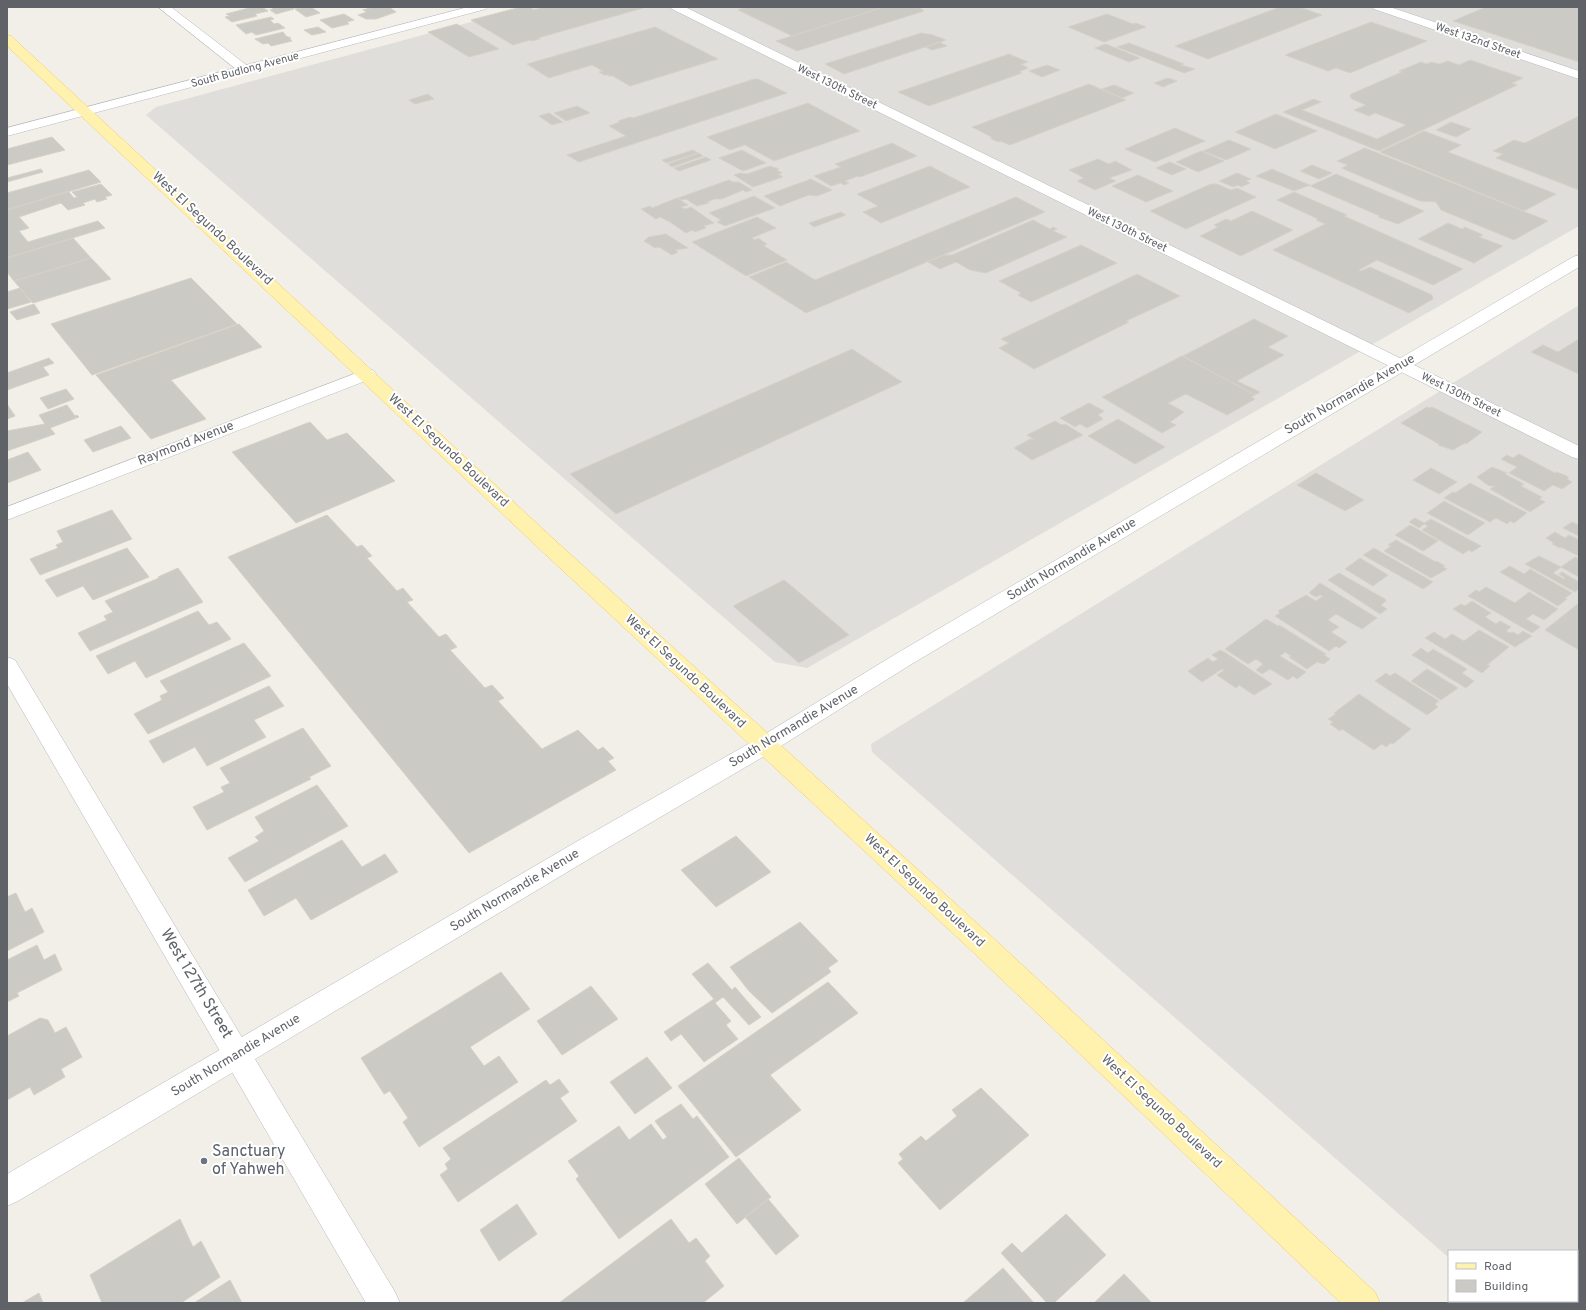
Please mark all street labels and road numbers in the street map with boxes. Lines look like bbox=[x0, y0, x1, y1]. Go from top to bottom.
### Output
street label: West 132nd Street bbox=[1434, 20, 1522, 62]
street label: South Budlong Avenue bbox=[189, 49, 301, 91]
street label: West 130th Street bbox=[795, 62, 879, 112]
street label: West El Segundo Boulevard bbox=[148, 169, 276, 289]
street label: West 130th Street bbox=[1085, 205, 1169, 255]
street label: South Normandie Avenue bbox=[1282, 351, 1418, 439]
street label: West 130th Street bbox=[1419, 370, 1503, 420]
street label: West El Segundo Boulevard bbox=[384, 391, 512, 511]
street label: Raymond Avenue bbox=[136, 418, 236, 470]
street label: South Normandie Avenue bbox=[1005, 515, 1139, 605]
street label: West El Segundo Boulevard bbox=[621, 612, 749, 732]
street label: South Normandie Avenue bbox=[727, 682, 861, 772]
street label: West El Segundo Boulevard bbox=[860, 831, 988, 951]
street label: South Normandie Avenue bbox=[448, 846, 582, 936]
street label: West 127th Street bbox=[155, 925, 237, 1043]
street label: South Normandie Avenue bbox=[169, 1011, 303, 1101]
street label: West El Segundo Boulevard bbox=[1097, 1052, 1225, 1172]

